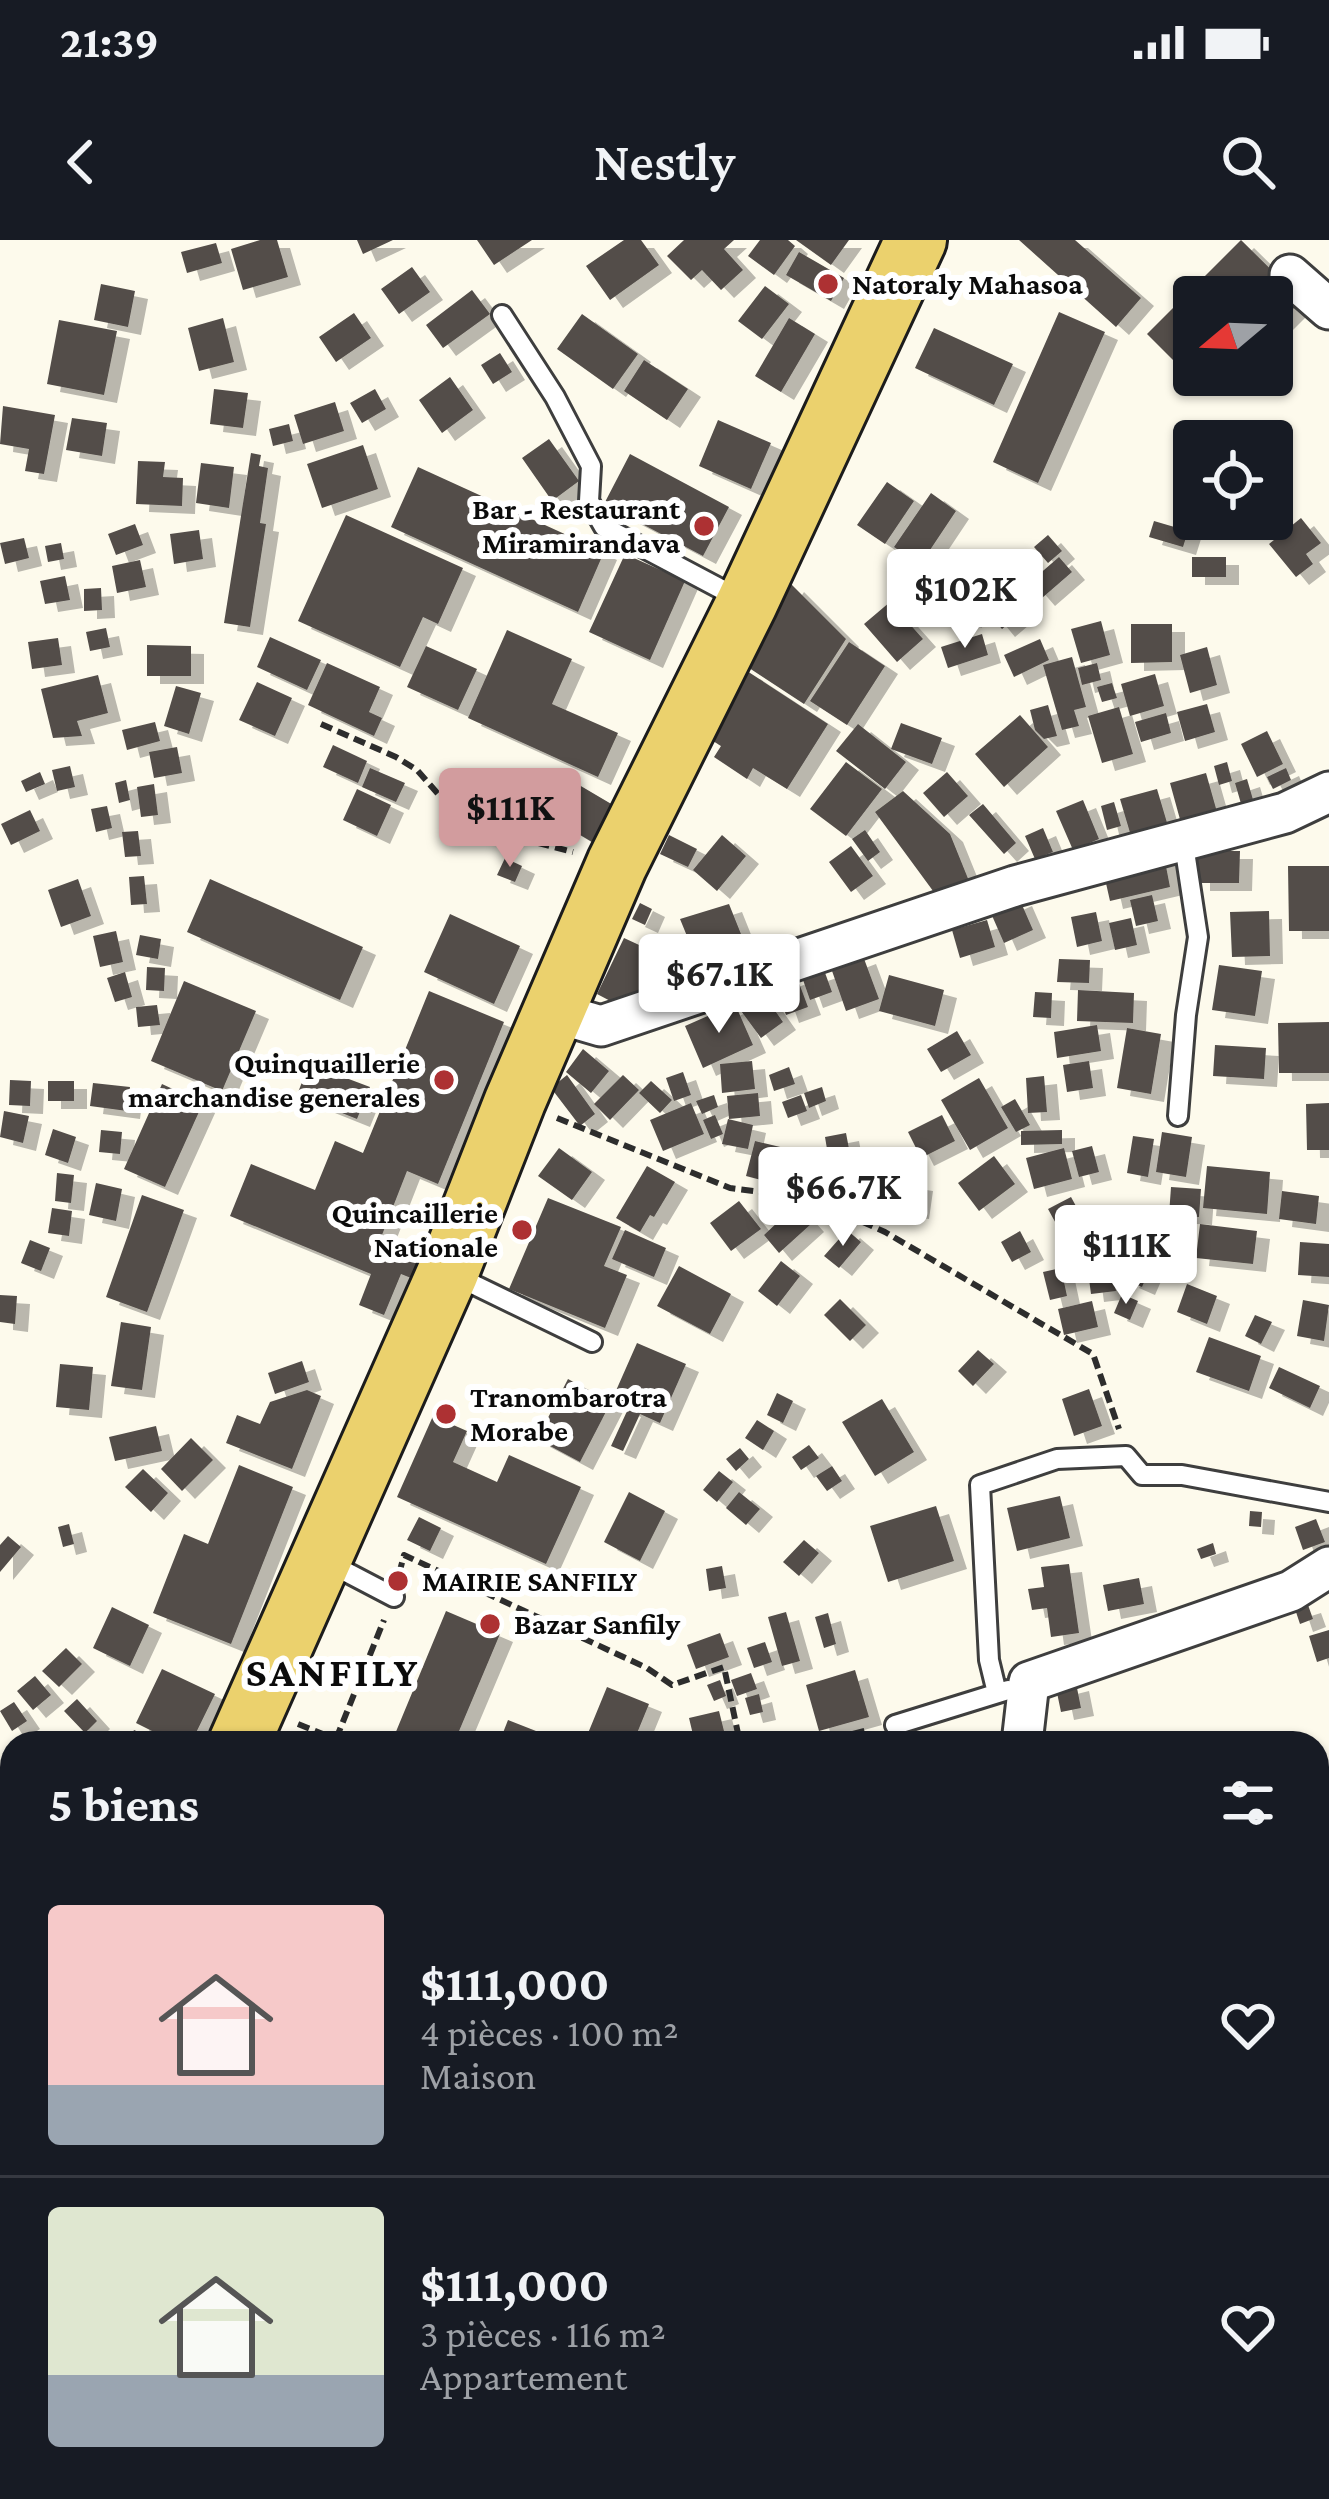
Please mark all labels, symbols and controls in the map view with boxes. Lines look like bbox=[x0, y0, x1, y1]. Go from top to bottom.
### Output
text: 21:39 bbox=[60, 17, 159, 67]
icon: back bbox=[48, 129, 114, 195]
icon: search bbox=[1215, 129, 1281, 195]
text: Nestly bbox=[594, 132, 735, 192]
place label: Natoraly Mahasoa bbox=[852, 267, 1083, 300]
marker: Natoraly Mahasoa bbox=[815, 271, 841, 297]
north arrow bbox=[1173, 276, 1293, 396]
map controls bbox=[1173, 276, 1293, 540]
button: locate bbox=[1173, 420, 1293, 540]
place label: Bar - Restaurant Miramirandava bbox=[472, 492, 680, 559]
marker: Bar - Restaurant Miramirandava bbox=[691, 513, 717, 539]
pin: $102K bbox=[881, 549, 1049, 651]
text: $102K bbox=[914, 566, 1016, 609]
pin: $111K bbox=[426, 768, 594, 870]
text: $111K bbox=[466, 785, 554, 828]
pin: $67.1K bbox=[621, 934, 817, 1036]
text: $67.1K bbox=[666, 951, 772, 994]
place label: Quinquaillerie marchandise generales bbox=[128, 1046, 420, 1113]
marker: Quinquaillerie marchandise generales bbox=[431, 1067, 457, 1093]
pin: $66.7K bbox=[745, 1147, 941, 1249]
text: $66.7K bbox=[785, 1164, 901, 1207]
place label: Quincaillerie Nationale bbox=[332, 1196, 498, 1263]
pin: $111K bbox=[1042, 1205, 1210, 1307]
marker: Quincaillerie Nationale bbox=[509, 1217, 535, 1243]
text: $111K bbox=[1082, 1222, 1170, 1265]
place label: Tranombarotra Morabe bbox=[470, 1380, 667, 1447]
marker: Tranombarotra Morabe bbox=[433, 1401, 459, 1427]
place label: MAIRIE SANFILY bbox=[422, 1564, 637, 1597]
marker: MAIRIE SANFILY bbox=[385, 1568, 411, 1594]
place label: Bazar Sanfily bbox=[514, 1607, 680, 1640]
marker: Bazar Sanfily bbox=[477, 1611, 503, 1637]
district label: SANFILY bbox=[246, 1648, 420, 1695]
icon: filters bbox=[1215, 1770, 1281, 1836]
text: 5 biens bbox=[48, 1775, 199, 1832]
icon: home bbox=[144, 1953, 288, 2097]
text: $111,000 bbox=[420, 1954, 610, 2011]
icon: heart bbox=[1215, 1992, 1281, 2058]
text: 4 pièces · 100 m² bbox=[420, 2011, 678, 2054]
text: Maison bbox=[420, 2054, 536, 2097]
icon: home bbox=[144, 2255, 288, 2399]
text: $111,000 bbox=[420, 2255, 610, 2312]
icon: heart bbox=[1215, 2294, 1281, 2360]
text: 3 pièces · 116 m² bbox=[420, 2312, 666, 2355]
text: Appartement bbox=[420, 2355, 627, 2398]

